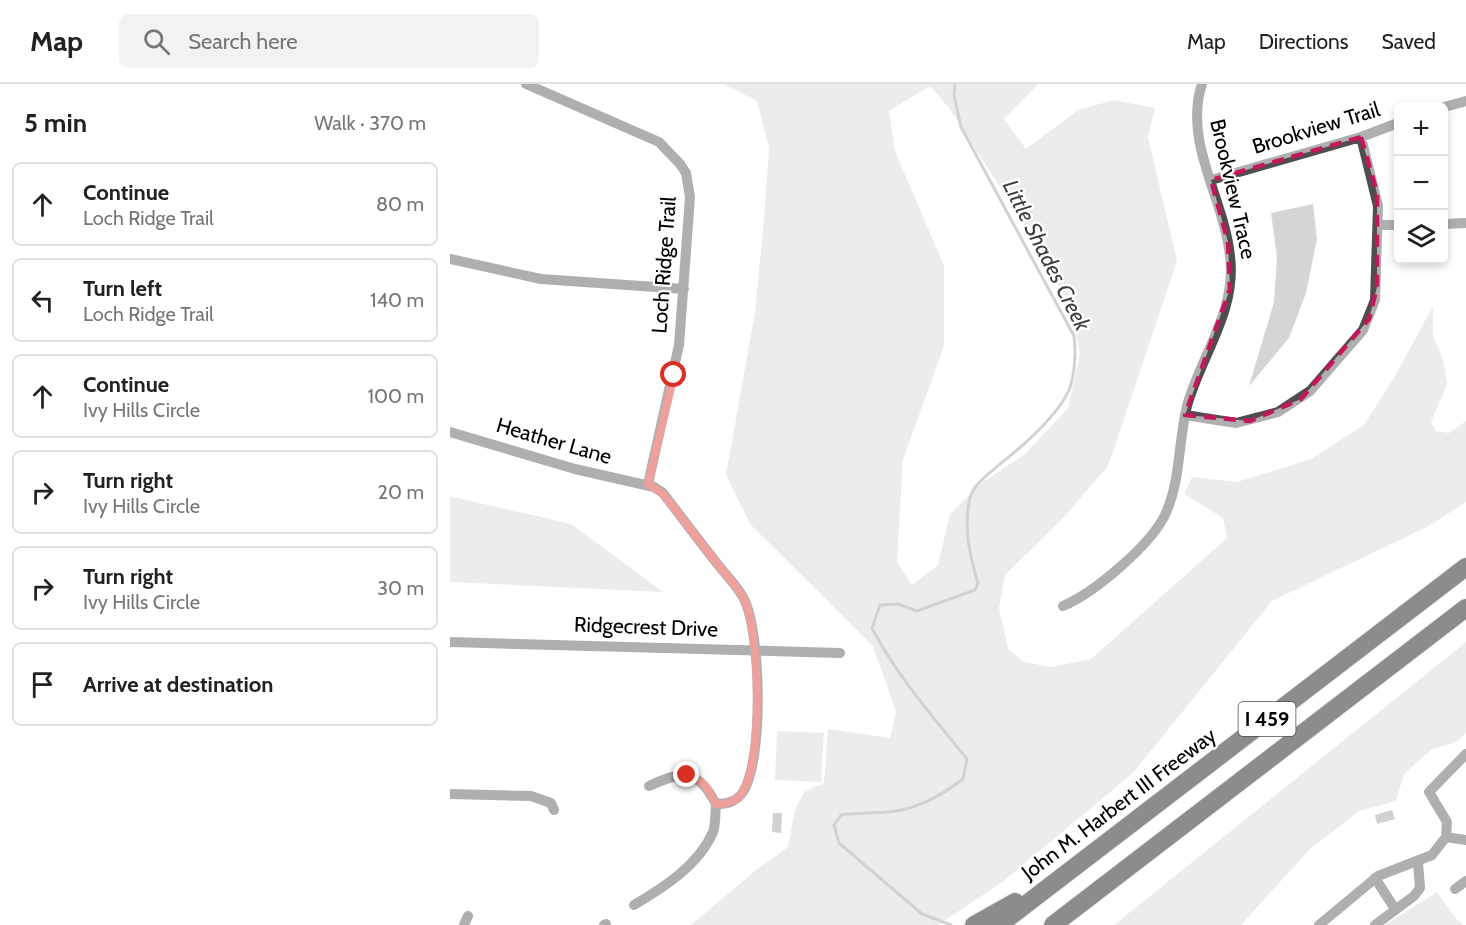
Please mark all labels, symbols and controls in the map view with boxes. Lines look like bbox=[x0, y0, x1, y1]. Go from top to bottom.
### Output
search box bbox=[119, 14, 539, 68]
text: Map bbox=[30, 24, 83, 58]
icon: search bbox=[140, 25, 173, 58]
text: Search here bbox=[188, 28, 297, 55]
text: Map bbox=[1187, 29, 1226, 54]
text: Directions bbox=[1259, 29, 1348, 54]
text: Saved bbox=[1381, 29, 1436, 54]
street label: Brookview Trail bbox=[1249, 96, 1383, 159]
map controls bbox=[1394, 102, 1448, 264]
button: + bbox=[1394, 102, 1448, 156]
text: 5 min bbox=[24, 107, 87, 139]
text: Walk · 370 m bbox=[314, 111, 426, 135]
street label: Brookview Trace bbox=[1205, 116, 1262, 262]
button: − bbox=[1394, 156, 1448, 210]
water label: Little Shades Creek bbox=[997, 175, 1096, 336]
text: Continue bbox=[83, 179, 169, 206]
icon: ahead bbox=[26, 188, 59, 221]
text: 80 m bbox=[376, 192, 424, 216]
street label: Loch Ridge Trail bbox=[646, 196, 681, 334]
text: Loch Ridge Trail bbox=[83, 206, 214, 230]
button: layers bbox=[1394, 210, 1448, 264]
text: Turn left bbox=[83, 275, 162, 302]
icon: left bbox=[26, 284, 59, 317]
text: 140 m bbox=[370, 288, 424, 312]
text: Loch Ridge Trail bbox=[83, 302, 214, 326]
route start bbox=[660, 361, 686, 387]
text: Continue bbox=[83, 371, 169, 398]
icon: ahead bbox=[26, 380, 59, 413]
text: 100 m bbox=[368, 384, 424, 408]
text: Ivy Hills Circle bbox=[83, 398, 200, 422]
street label: Heather Lane bbox=[494, 412, 615, 469]
text: Turn right bbox=[83, 467, 173, 494]
icon: right bbox=[26, 476, 59, 509]
text: 20 m bbox=[378, 480, 424, 504]
text: Ivy Hills Circle bbox=[83, 494, 200, 518]
text: Turn right bbox=[83, 563, 173, 590]
icon: right bbox=[26, 572, 59, 605]
text: 30 m bbox=[377, 576, 424, 600]
text: Ivy Hills Circle bbox=[83, 590, 200, 614]
street label: Ridgecrest Drive bbox=[574, 611, 719, 642]
icon: arrive bbox=[26, 668, 59, 701]
text: Arrive at destination bbox=[83, 671, 273, 698]
road number: I 459 bbox=[1238, 702, 1296, 736]
street label: John M. Harbert III Freeway bbox=[1016, 722, 1221, 885]
route end bbox=[673, 761, 699, 787]

